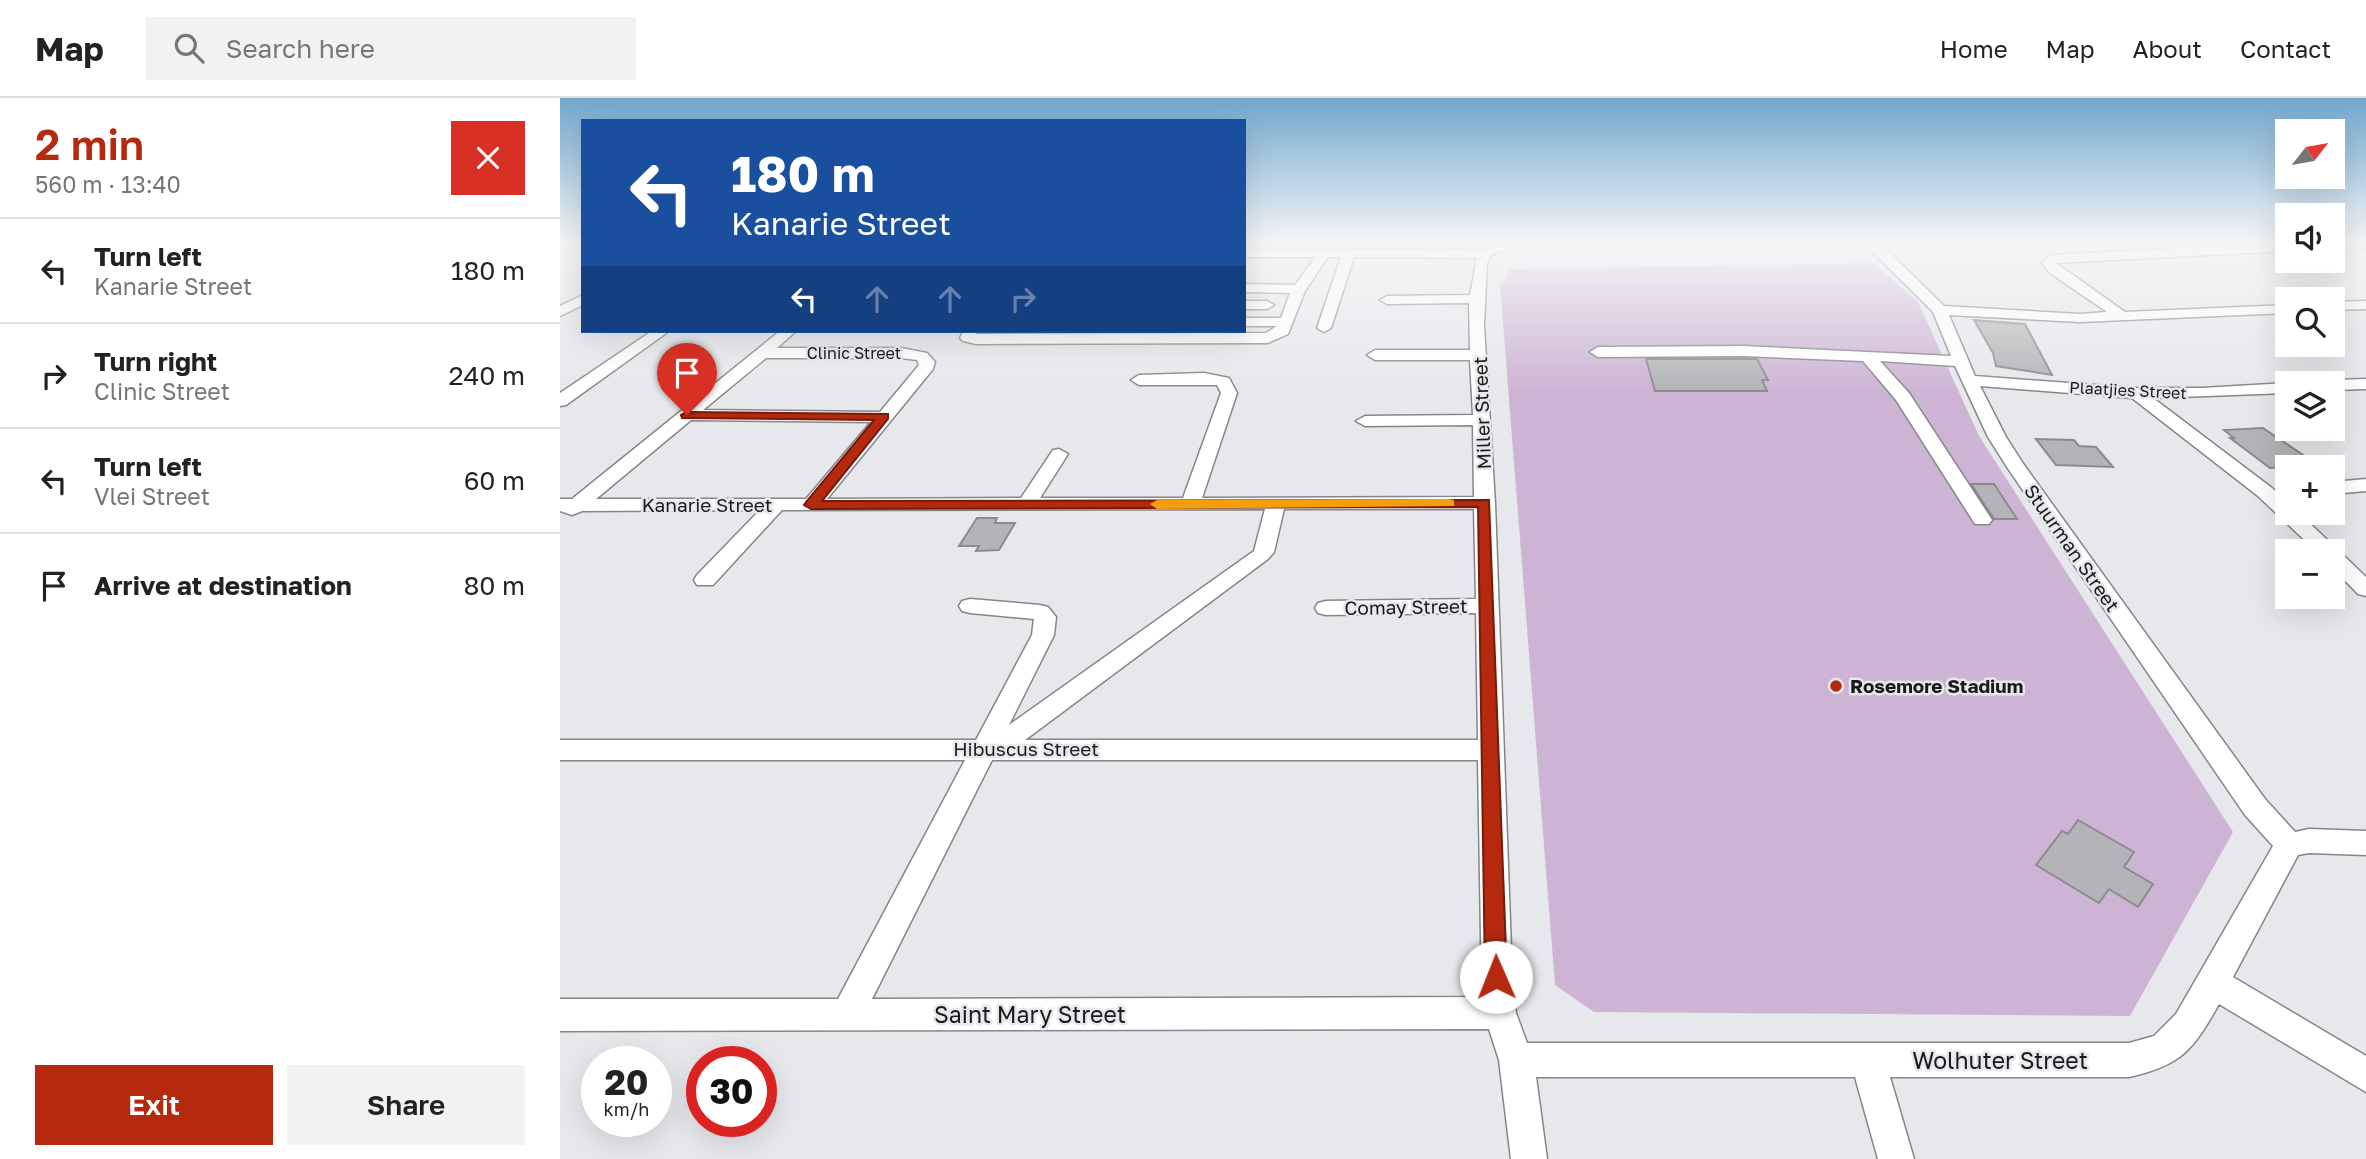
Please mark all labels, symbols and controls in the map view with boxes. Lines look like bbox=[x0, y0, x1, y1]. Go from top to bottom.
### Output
search box bbox=[146, 17, 636, 80]
text: Map bbox=[35, 29, 104, 68]
icon: search bbox=[170, 29, 208, 67]
text: Search here bbox=[226, 33, 375, 64]
text: Home bbox=[1940, 34, 2008, 63]
text: Map bbox=[2046, 34, 2095, 63]
text: About bbox=[2133, 34, 2202, 63]
text: Contact bbox=[2240, 34, 2331, 63]
text: 2 min bbox=[35, 119, 144, 169]
north arrow bbox=[2275, 119, 2345, 189]
map controls bbox=[2275, 119, 2345, 609]
button: close bbox=[451, 121, 525, 195]
text: 180 m bbox=[731, 144, 875, 203]
icon: left bbox=[616, 147, 707, 238]
text: 560 m · 13:40 bbox=[35, 170, 181, 198]
button: sound bbox=[2275, 203, 2345, 273]
text: Kanarie Street bbox=[731, 204, 951, 242]
text: Turn left bbox=[94, 241, 202, 272]
icon: left bbox=[35, 252, 73, 290]
text: 180 m bbox=[451, 255, 525, 286]
text: Kanarie Street bbox=[94, 272, 252, 300]
icon: left bbox=[785, 280, 823, 318]
icon: ahead bbox=[858, 280, 896, 318]
icon: ahead bbox=[931, 280, 969, 318]
icon: right bbox=[1004, 280, 1042, 318]
button: search bbox=[2275, 287, 2345, 357]
pin bbox=[657, 343, 717, 415]
street label: Clinic Street bbox=[807, 343, 901, 363]
text: Turn right bbox=[94, 346, 217, 377]
icon: arrive bbox=[668, 354, 706, 392]
street label: Miller Street bbox=[1468, 356, 1495, 470]
icon: right bbox=[35, 357, 73, 395]
text: 240 m bbox=[448, 360, 525, 391]
button: layers bbox=[2275, 371, 2345, 441]
text: Clinic Street bbox=[94, 377, 230, 405]
street label: Plaatjies Street bbox=[2069, 377, 2187, 403]
text: Turn left bbox=[94, 451, 202, 482]
button: + bbox=[2275, 455, 2345, 525]
icon: left bbox=[35, 462, 73, 500]
text: 60 m bbox=[464, 465, 525, 496]
street label: Stuurman Street bbox=[2020, 480, 2125, 616]
text: Vlei Street bbox=[94, 482, 210, 510]
street label: Kanarie Street bbox=[642, 493, 772, 516]
button: − bbox=[2275, 539, 2345, 609]
icon: arrive bbox=[35, 567, 73, 605]
text: Arrive at destination bbox=[94, 570, 352, 601]
text: 80 m bbox=[464, 570, 525, 601]
street label: Comay Street bbox=[1344, 594, 1468, 619]
place label: Rosemore Stadium bbox=[1850, 674, 2023, 697]
marker: Rosemore Stadium bbox=[1828, 678, 1844, 694]
street label: Hibuscus Street bbox=[953, 737, 1099, 760]
position arrow bbox=[1459, 940, 1533, 1014]
street label: Saint Mary Street bbox=[934, 1000, 1126, 1028]
speed limit sign: 30 bbox=[686, 1046, 777, 1137]
street label: Wolhuter Street bbox=[1912, 1046, 2088, 1074]
text: 20 bbox=[604, 1061, 649, 1103]
button: Exit bbox=[35, 1065, 273, 1145]
button: Share bbox=[287, 1065, 525, 1145]
text: km/h bbox=[604, 1098, 649, 1120]

